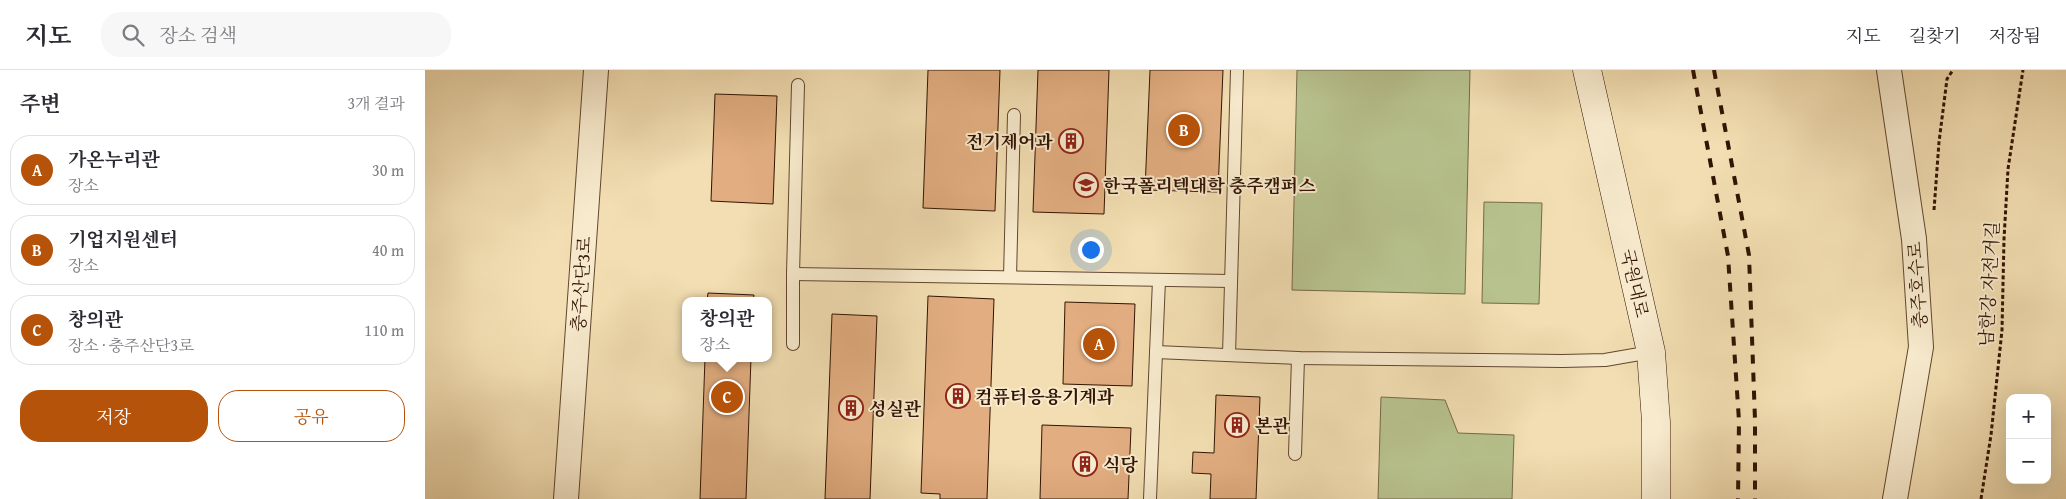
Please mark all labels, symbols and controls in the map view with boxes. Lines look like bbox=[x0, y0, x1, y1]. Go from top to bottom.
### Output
search box bbox=[101, 12, 451, 57]
text: 지도 bbox=[25, 18, 71, 53]
icon: search bbox=[119, 21, 147, 49]
text: 장소 검색 bbox=[159, 21, 237, 49]
text: 지도 bbox=[1846, 22, 1881, 49]
text: 길찾기 bbox=[1909, 22, 1961, 49]
text: 저장됨 bbox=[1989, 22, 2041, 49]
text: 주변 bbox=[20, 88, 61, 119]
text: 3개 결과 bbox=[347, 91, 405, 115]
pin: B bbox=[1168, 111, 1200, 149]
place label: 전기제어과 bbox=[966, 128, 1054, 155]
building icon: 전기제어과 bbox=[1058, 128, 1084, 154]
text: 가온누리관 bbox=[68, 145, 160, 173]
text: A bbox=[32, 158, 42, 182]
text: 30 m bbox=[372, 158, 404, 182]
school or university icon: 한국폴리텍대학 충주캠퍼스 bbox=[1073, 172, 1099, 198]
place label: 한국폴리텍대학 충주캠퍼스 bbox=[1103, 172, 1316, 199]
text: 장소 bbox=[68, 173, 99, 197]
street label: 남한강 자전거길 bbox=[1972, 221, 2006, 347]
text: 기업지원센터 bbox=[68, 225, 178, 253]
street label: 충주산단3로 bbox=[564, 235, 598, 333]
your location bbox=[1078, 237, 1104, 263]
text: B bbox=[32, 238, 42, 262]
text: 40 m bbox=[372, 238, 404, 262]
street label: 충주호수로 bbox=[1901, 241, 1933, 329]
street label: 국원대로 bbox=[1614, 246, 1656, 320]
text: 장소 bbox=[68, 253, 99, 277]
popup bbox=[682, 297, 772, 362]
text: 창의관 bbox=[699, 304, 755, 332]
text: 창의관 bbox=[68, 305, 123, 333]
text: C bbox=[32, 318, 42, 342]
text: 110 m bbox=[364, 318, 404, 342]
pin: A bbox=[1083, 325, 1115, 363]
text: 장소 bbox=[699, 332, 730, 356]
text: 장소 · 충주산단3로 bbox=[68, 333, 194, 357]
pin: C bbox=[711, 378, 743, 416]
building icon: 컴퓨터응용기계과 bbox=[945, 383, 971, 409]
place label: 컴퓨터응용기계과 bbox=[975, 383, 1115, 410]
button: 저장 bbox=[20, 390, 208, 442]
button: 공유 bbox=[218, 390, 405, 442]
map controls bbox=[2006, 394, 2051, 484]
button: + bbox=[2006, 394, 2051, 439]
building icon: 성실관 bbox=[838, 395, 864, 421]
place label: 성실관 bbox=[869, 395, 922, 422]
building icon: 본관 bbox=[1224, 412, 1250, 438]
place label: 본관 bbox=[1255, 412, 1290, 439]
button: − bbox=[2006, 439, 2051, 484]
building icon: 식당 bbox=[1072, 451, 1098, 477]
place label: 식당 bbox=[1103, 451, 1138, 478]

